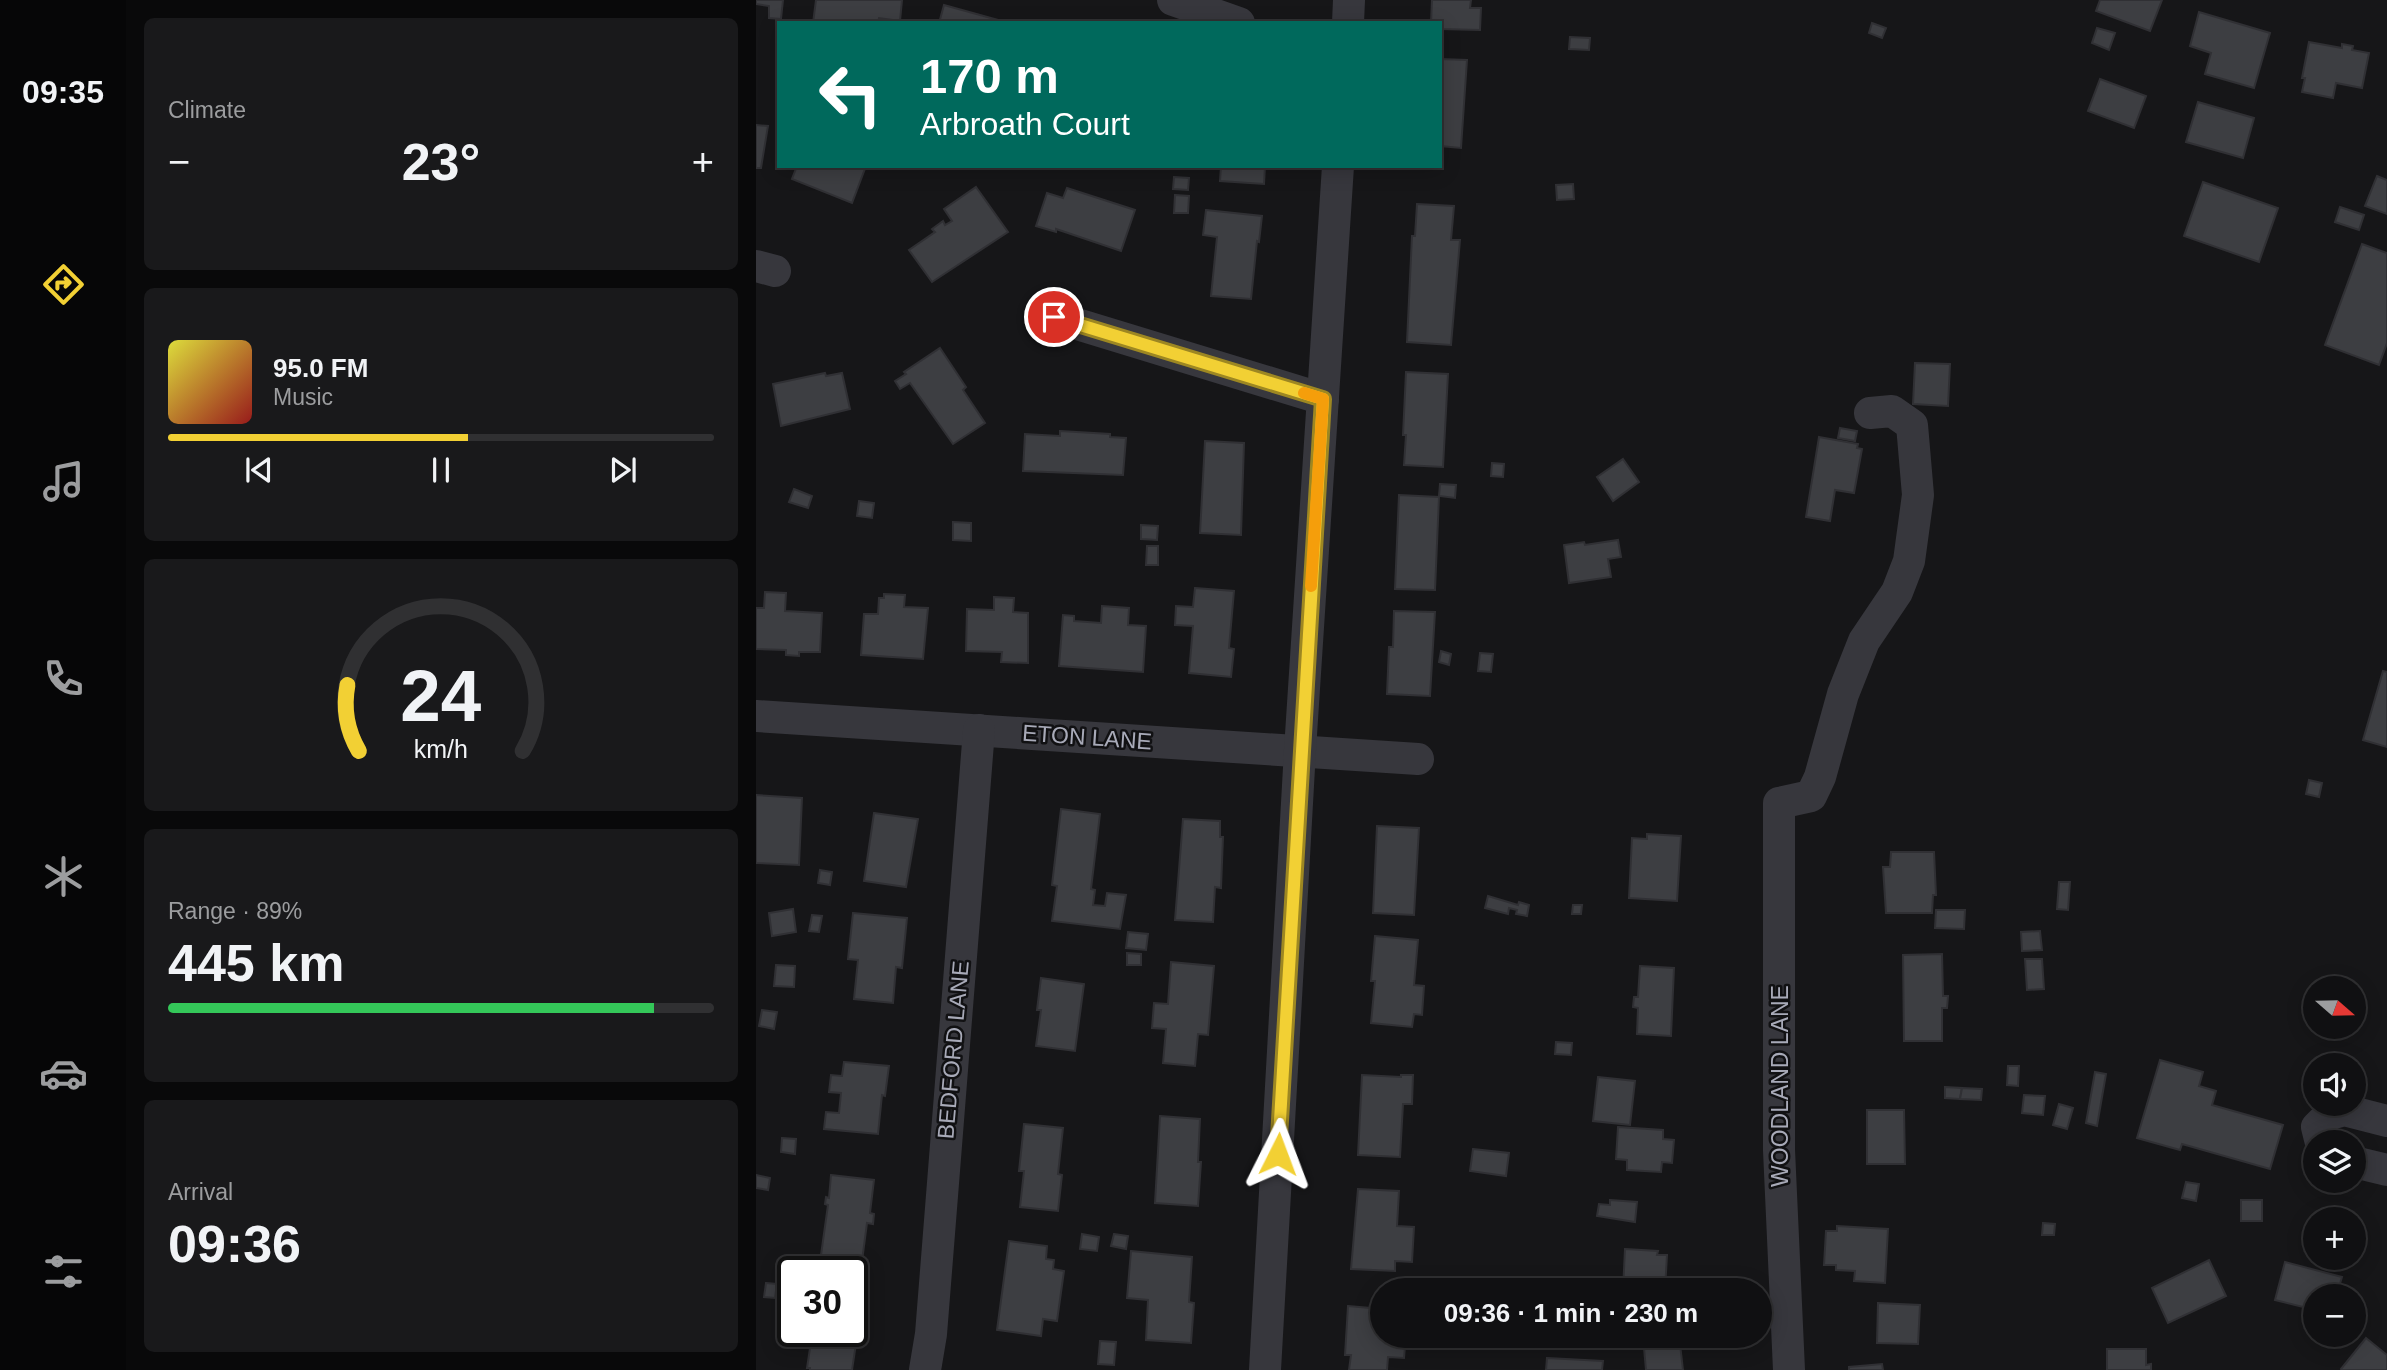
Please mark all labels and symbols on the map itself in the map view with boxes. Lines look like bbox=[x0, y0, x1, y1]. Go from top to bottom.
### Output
pin bbox=[1024, 287, 1084, 347]
street label: ETON LANE bbox=[1021, 719, 1153, 755]
street label: BEDFORD LANE bbox=[932, 960, 974, 1140]
north arrow bbox=[2303, 976, 2366, 1040]
street label: WOODLAND LANE bbox=[1767, 985, 1793, 1187]
position arrow bbox=[1241, 1117, 1315, 1191]
speed limit sign: 30 bbox=[777, 1256, 868, 1347]

